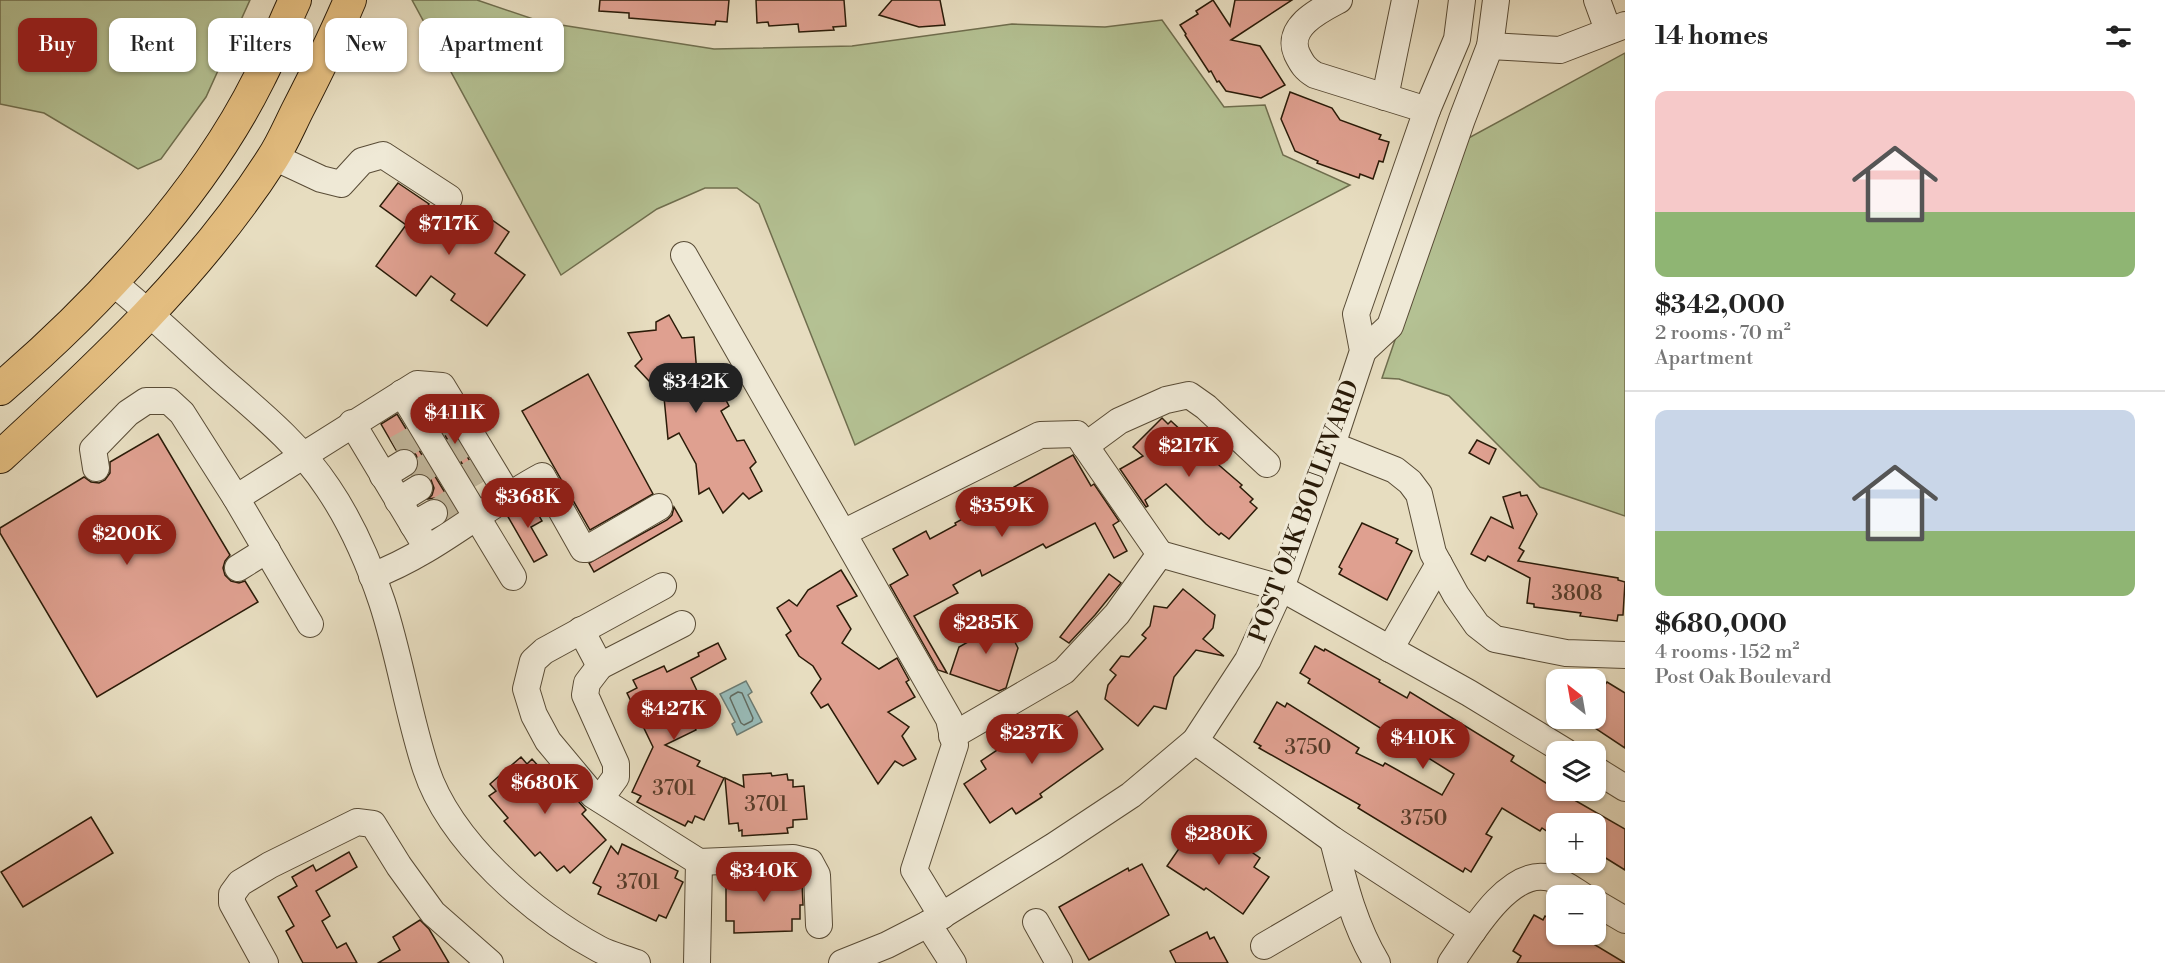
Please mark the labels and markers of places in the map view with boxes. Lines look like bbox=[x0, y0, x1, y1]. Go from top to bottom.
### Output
pin: $717K bbox=[407, 205, 491, 256]
pin: $342K bbox=[654, 363, 738, 414]
pin: $411K bbox=[413, 394, 497, 445]
pin: $217K bbox=[1147, 427, 1231, 478]
pin: $368K bbox=[486, 478, 570, 529]
pin: $359K bbox=[960, 487, 1044, 538]
pin: $200K bbox=[85, 515, 169, 566]
pin: $285K bbox=[944, 604, 1028, 655]
pin: $427K bbox=[632, 690, 716, 741]
pin: $237K bbox=[990, 714, 1074, 765]
pin: $410K bbox=[1381, 719, 1465, 770]
pin: $680K bbox=[503, 764, 587, 815]
pin: $280K bbox=[1177, 815, 1261, 866]
pin: $340K bbox=[722, 852, 806, 903]

